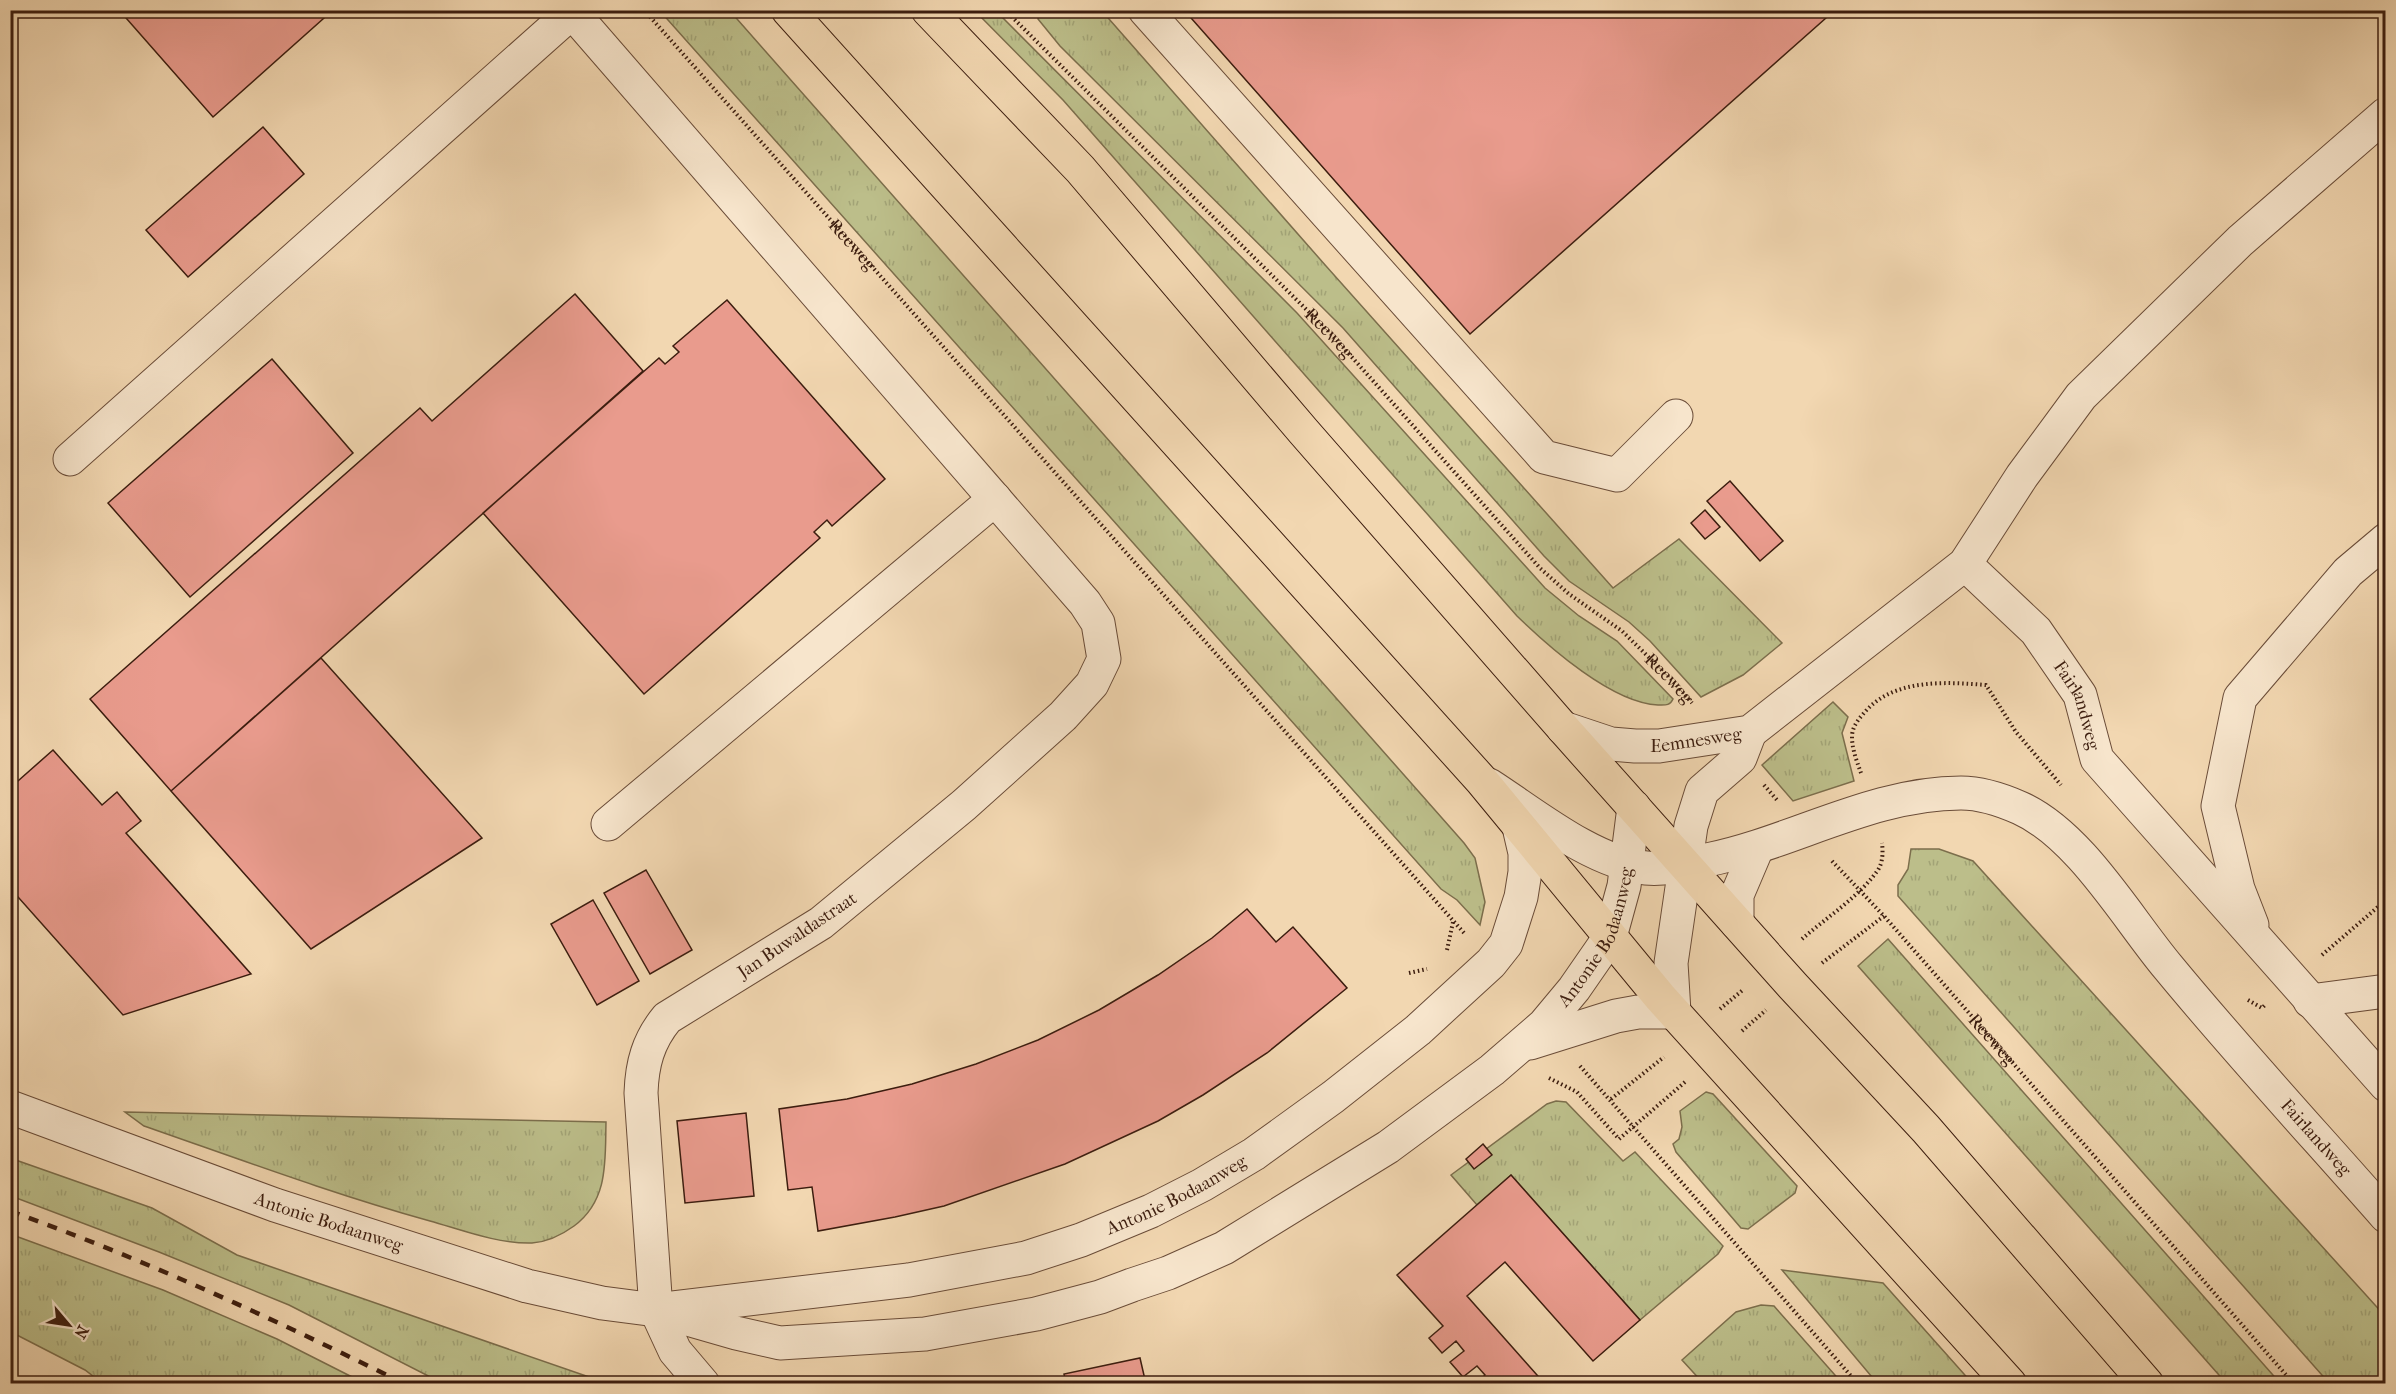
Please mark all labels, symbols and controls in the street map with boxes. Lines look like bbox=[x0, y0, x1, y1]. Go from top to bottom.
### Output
street label: Reeweg bbox=[824, 215, 881, 276]
street label: Reeweg bbox=[1300, 304, 1358, 363]
street label: Reeweg bbox=[1640, 649, 1698, 709]
street label: Fairlandweg bbox=[2049, 657, 2104, 753]
street label: Eemnesweg bbox=[1650, 723, 1744, 757]
street label: Antonie Bodaanweg bbox=[1553, 866, 1637, 1012]
street label: Jan Buwaldastraat bbox=[732, 888, 861, 984]
street label: Reeweg bbox=[1964, 1010, 2020, 1070]
street label: Fairlandweg bbox=[2276, 1095, 2356, 1181]
street label: Antonie Bodaanweg bbox=[1102, 1151, 1251, 1240]
street label: Antonie Bodaanweg bbox=[251, 1188, 406, 1257]
north arrow bbox=[39, 1295, 99, 1355]
text: N bbox=[70, 1322, 93, 1343]

